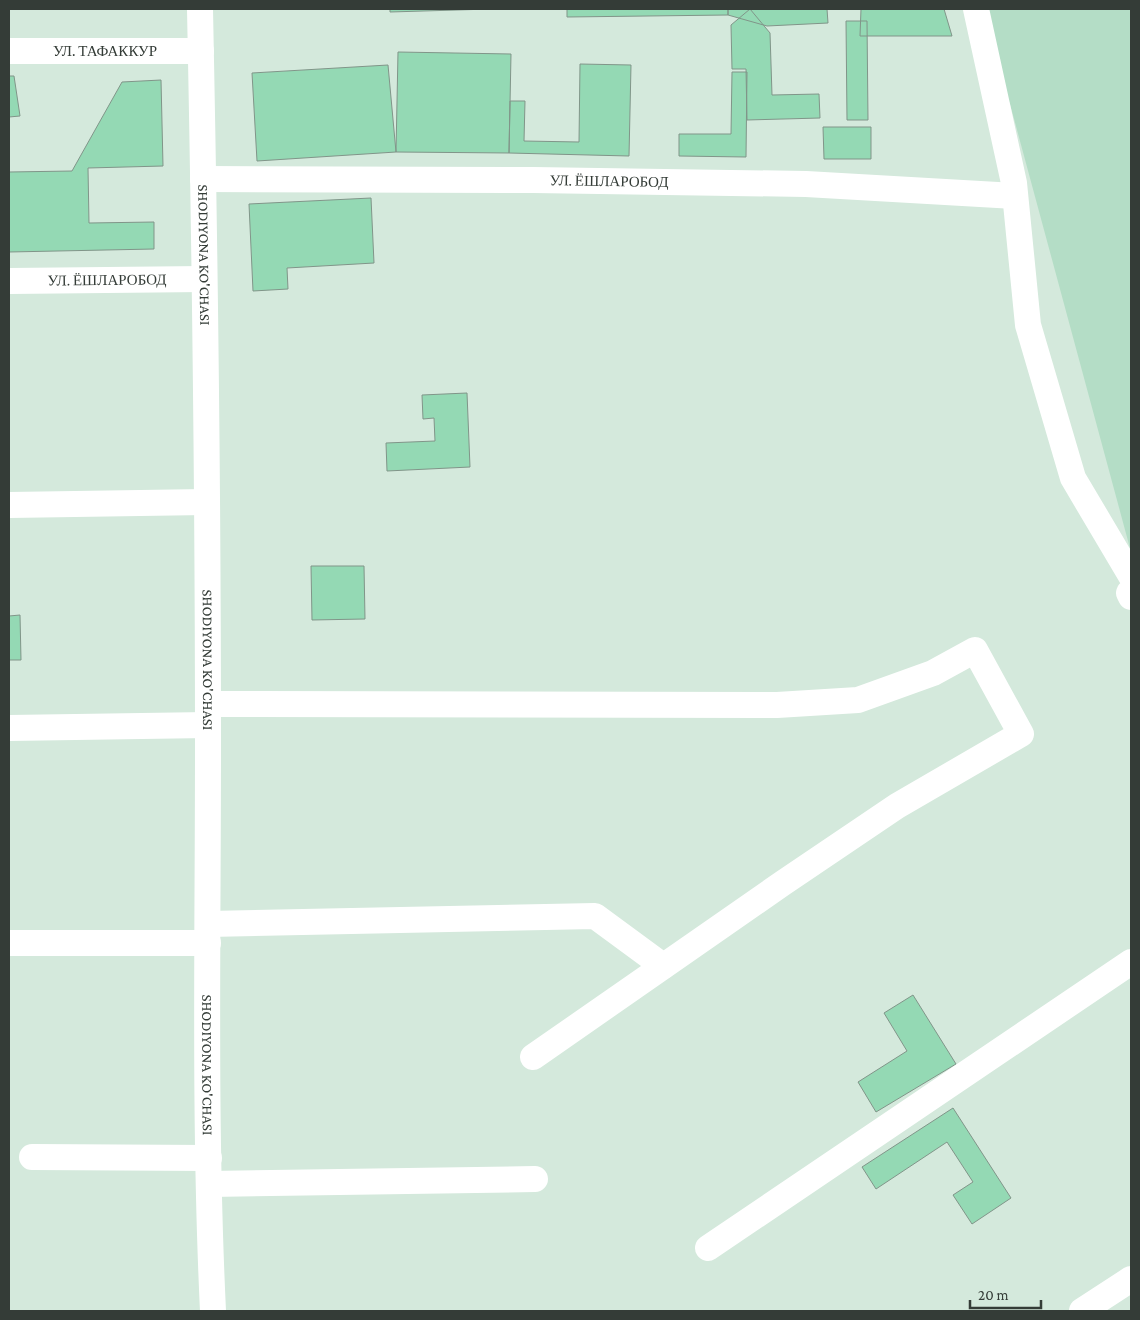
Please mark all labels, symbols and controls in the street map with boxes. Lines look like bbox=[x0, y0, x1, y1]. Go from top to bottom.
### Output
street label: УЛ. ТАФАККУР bbox=[53, 43, 157, 59]
street label: УЛ. ЁШЛАРОБОД bbox=[549, 172, 669, 190]
street label: SHODIYONA KO'CHASI bbox=[195, 184, 213, 326]
street label: УЛ. ЁШЛАРОБОД bbox=[47, 271, 167, 289]
street label: SHODIYONA KO'CHASI bbox=[200, 589, 216, 730]
street label: SHODIYONA KO'CHASI bbox=[199, 995, 216, 1136]
scale bar bbox=[970, 1278, 1041, 1310]
text: 20 m bbox=[978, 1287, 1009, 1303]

